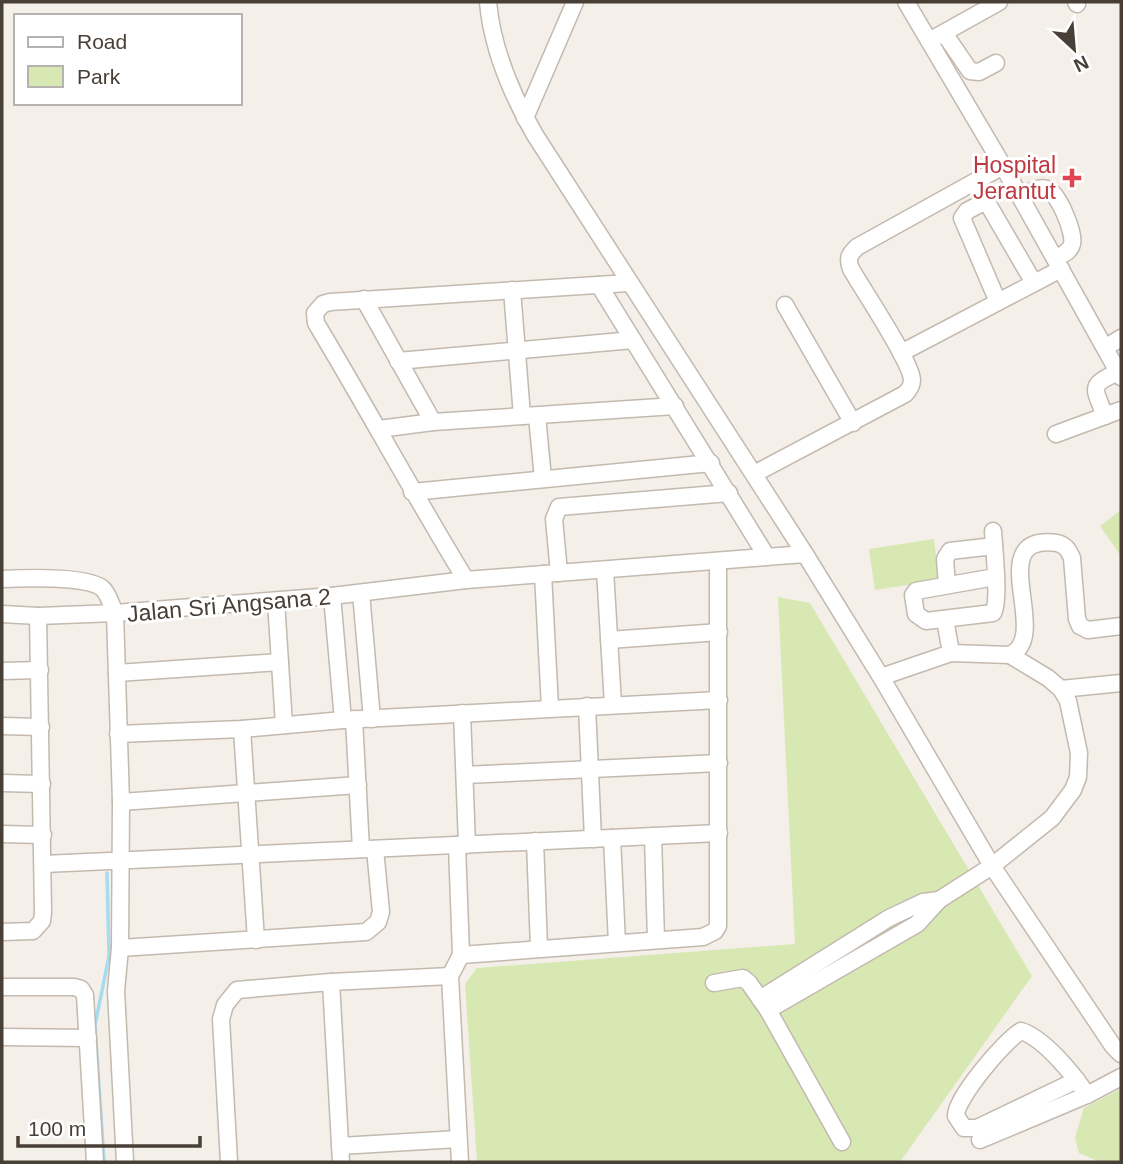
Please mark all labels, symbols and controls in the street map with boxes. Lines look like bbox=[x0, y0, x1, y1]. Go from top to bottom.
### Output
legend bbox=[14, 14, 242, 105]
north arrow bbox=[1039, 14, 1109, 84]
text: Road bbox=[77, 30, 127, 53]
text: N bbox=[1070, 51, 1092, 76]
text: Park bbox=[77, 65, 121, 88]
place label: Hospital Jerantut bbox=[973, 152, 1057, 204]
marker: Hospital Jerantut bbox=[1062, 168, 1082, 188]
street label: Jalan Sri Angsana 2 bbox=[126, 583, 332, 627]
scale bar bbox=[18, 1104, 200, 1148]
text: 100 m bbox=[28, 1117, 86, 1140]

